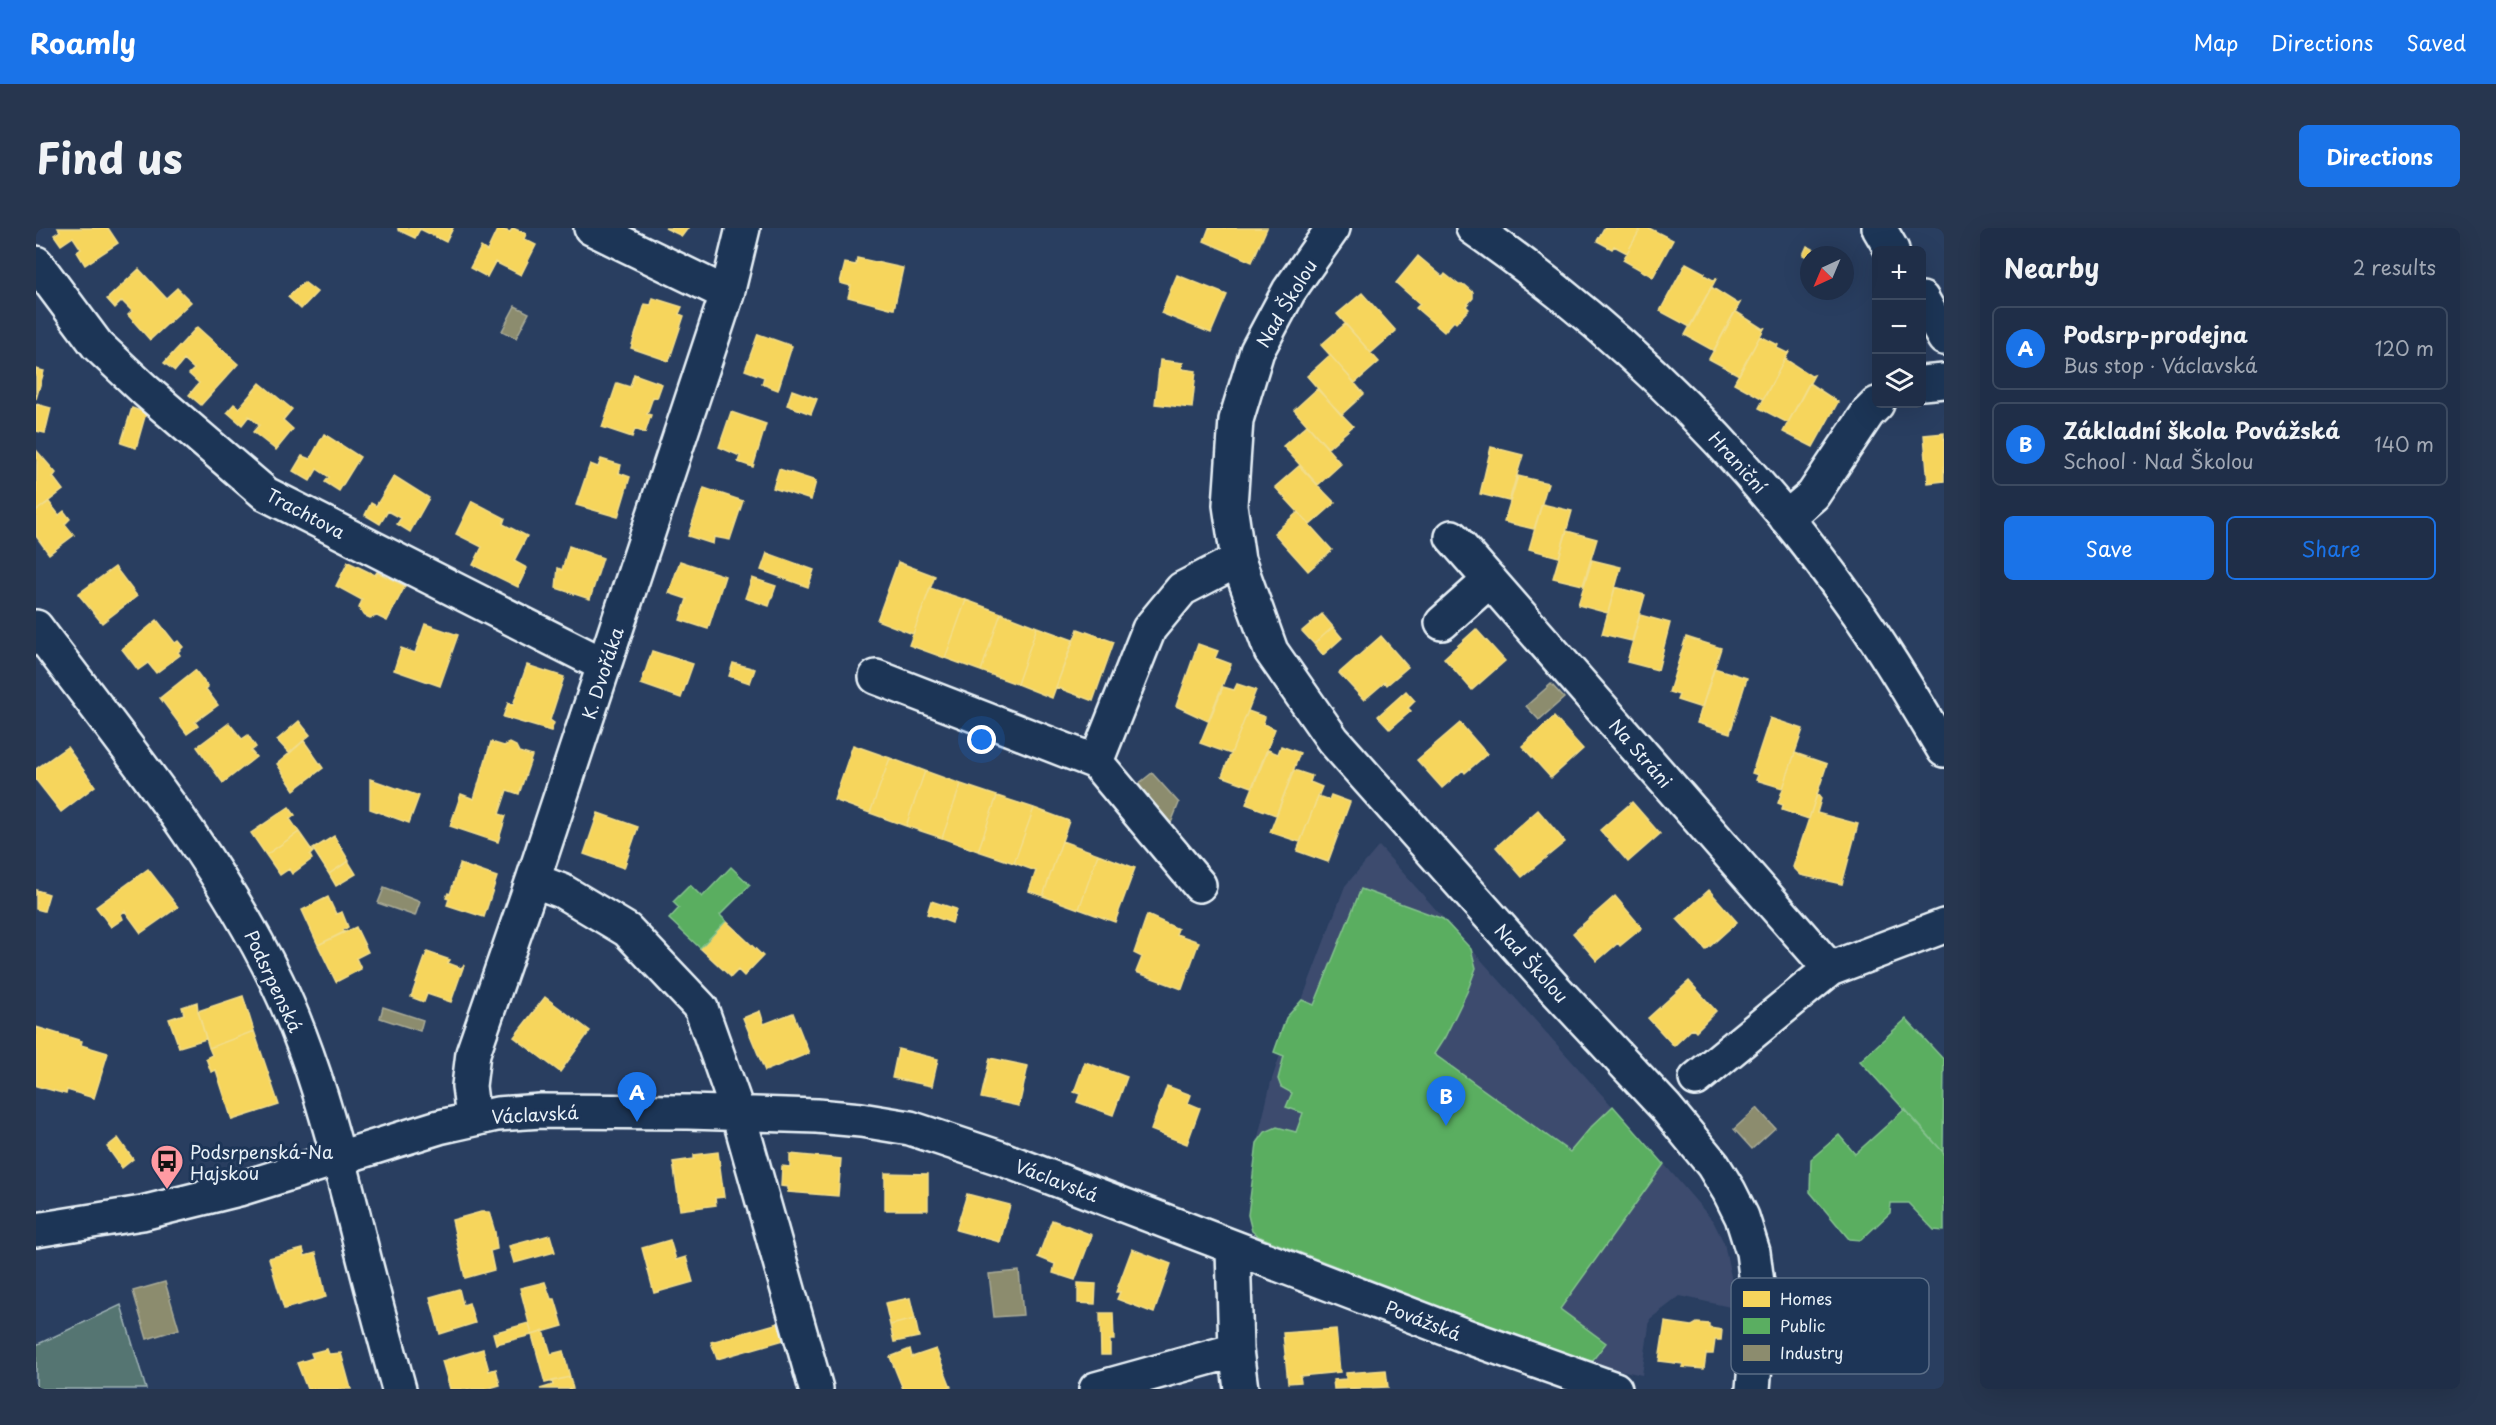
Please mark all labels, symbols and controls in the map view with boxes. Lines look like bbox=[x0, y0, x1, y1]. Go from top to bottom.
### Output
text: Roamly bbox=[30, 21, 136, 64]
text: Map bbox=[2193, 26, 2238, 58]
text: Directions bbox=[2271, 26, 2373, 58]
text: Saved bbox=[2406, 26, 2466, 58]
text: Find us bbox=[36, 125, 183, 188]
button: Directions bbox=[2299, 125, 2460, 187]
north arrow bbox=[1800, 246, 1854, 300]
map controls bbox=[1872, 246, 1926, 408]
button: + bbox=[1872, 246, 1926, 300]
text: Nearby bbox=[2004, 248, 2099, 287]
text: 2 results bbox=[2353, 252, 2436, 282]
street label: Nad Školou bbox=[1249, 254, 1323, 352]
button: − bbox=[1872, 300, 1926, 354]
text: Podsrp-prodejna bbox=[2063, 317, 2248, 350]
text: A bbox=[2018, 333, 2033, 363]
text: 120 m bbox=[2375, 333, 2434, 363]
text: Bus stop · Václavská bbox=[2063, 350, 2257, 380]
button: layers bbox=[1872, 354, 1926, 408]
text: Základní škola Povážská bbox=[2063, 413, 2340, 446]
street label: Hraniční bbox=[1703, 425, 1774, 499]
text: B bbox=[2019, 429, 2032, 459]
text: 140 m bbox=[2374, 429, 2434, 459]
text: School · Nad Školou bbox=[2063, 446, 2254, 476]
street label: Trachtova bbox=[262, 481, 350, 545]
button: Save bbox=[2004, 516, 2214, 580]
button: Share bbox=[2226, 516, 2436, 580]
street label: K. Dvořáka bbox=[574, 623, 630, 723]
street label: Na Stráni bbox=[1603, 712, 1679, 794]
your location bbox=[967, 725, 996, 754]
street label: Nad Školou bbox=[1489, 917, 1575, 1009]
street label: Podsrpenská bbox=[239, 926, 310, 1037]
pin: A bbox=[618, 1072, 656, 1122]
pin: B bbox=[1426, 1076, 1466, 1126]
street label: Václavská bbox=[491, 1098, 580, 1130]
place label: Podsrpenská-Na Hajskou bbox=[190, 1138, 334, 1186]
bus stop icon: Podsrpenská-Na Hajskou bbox=[149, 1143, 185, 1190]
street label: Václavská bbox=[1012, 1152, 1103, 1208]
legend bbox=[1731, 1278, 1929, 1374]
text: Homes bbox=[1780, 1286, 1832, 1310]
street label: Povážská bbox=[1381, 1293, 1466, 1347]
text: Public bbox=[1780, 1313, 1825, 1337]
text: Industry bbox=[1780, 1340, 1843, 1364]

